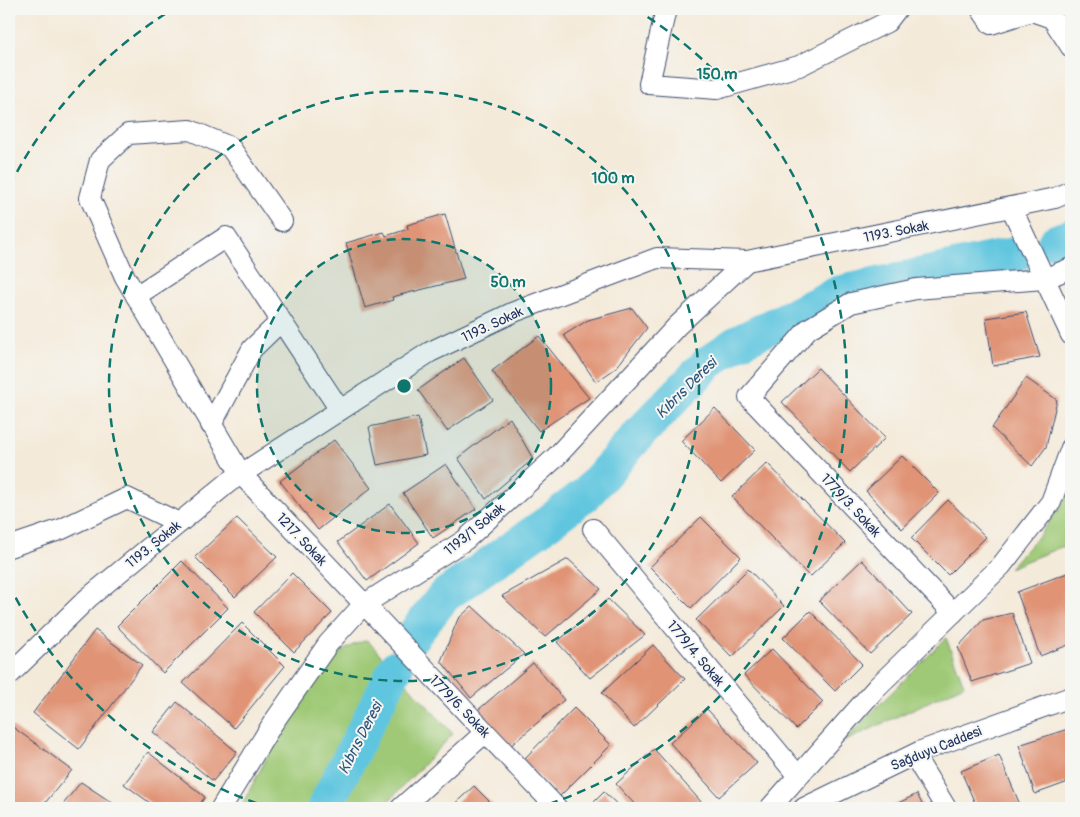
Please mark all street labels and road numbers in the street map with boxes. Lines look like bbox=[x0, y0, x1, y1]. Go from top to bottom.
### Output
street label: 1193. Sokak bbox=[862, 217, 930, 246]
street label: 1193. Sokak bbox=[459, 303, 526, 346]
street label: 1779/3. Sokak bbox=[817, 470, 884, 541]
street label: 1193/1 Sokak bbox=[440, 500, 508, 559]
street label: 1217. Sokak bbox=[273, 509, 331, 569]
street label: 1193. Sokak bbox=[122, 517, 184, 572]
street label: 1779/4. Sokak bbox=[663, 617, 728, 690]
street label: 1779/6. Sokak bbox=[426, 671, 494, 741]
street label: Sağduyu Caddesi bbox=[888, 722, 985, 774]

